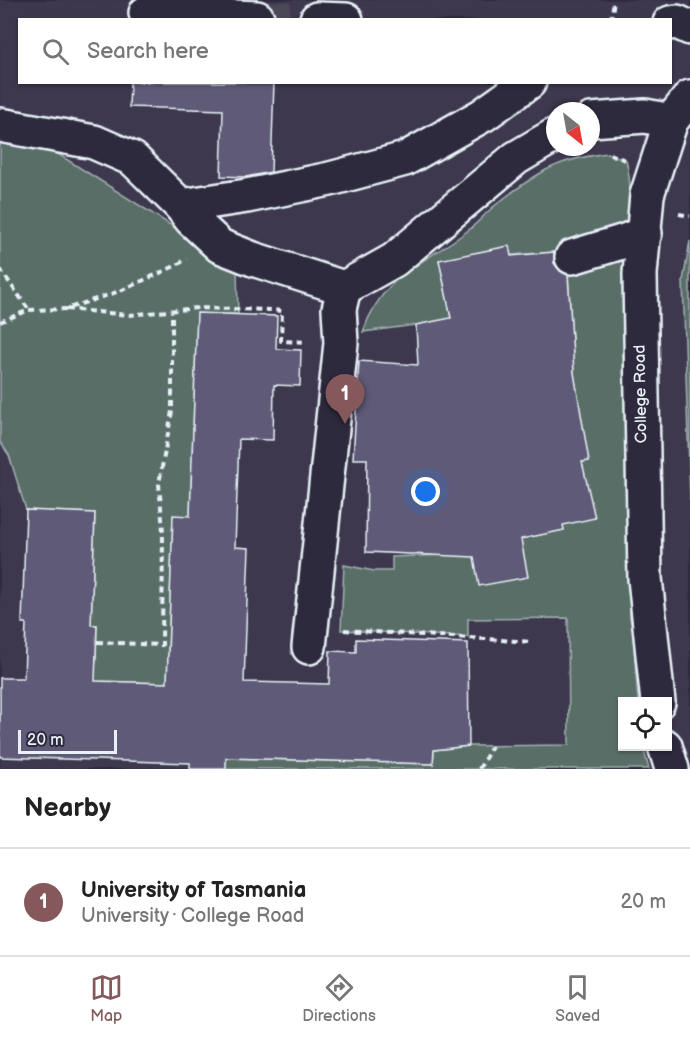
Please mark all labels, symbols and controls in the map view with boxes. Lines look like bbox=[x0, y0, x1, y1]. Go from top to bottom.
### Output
search box bbox=[18, 18, 672, 84]
icon: search bbox=[39, 35, 72, 68]
text: Search here bbox=[87, 38, 209, 65]
north arrow bbox=[546, 102, 600, 156]
street label: College Road bbox=[631, 344, 651, 444]
pin: 1 bbox=[326, 374, 364, 424]
your location bbox=[411, 477, 440, 506]
map controls bbox=[618, 697, 672, 751]
button: locate bbox=[618, 697, 672, 751]
scale bar bbox=[18, 727, 117, 754]
text: 20 m bbox=[27, 731, 63, 750]
text: Nearby bbox=[24, 793, 111, 824]
text: University of Tasmania bbox=[81, 877, 306, 904]
text: 1 bbox=[39, 890, 48, 914]
text: 20 m bbox=[621, 890, 666, 914]
text: University · College Road bbox=[81, 904, 304, 928]
tab: Map bbox=[90, 971, 123, 1026]
tab: Directions bbox=[302, 971, 376, 1026]
tab: Saved bbox=[555, 971, 600, 1026]

